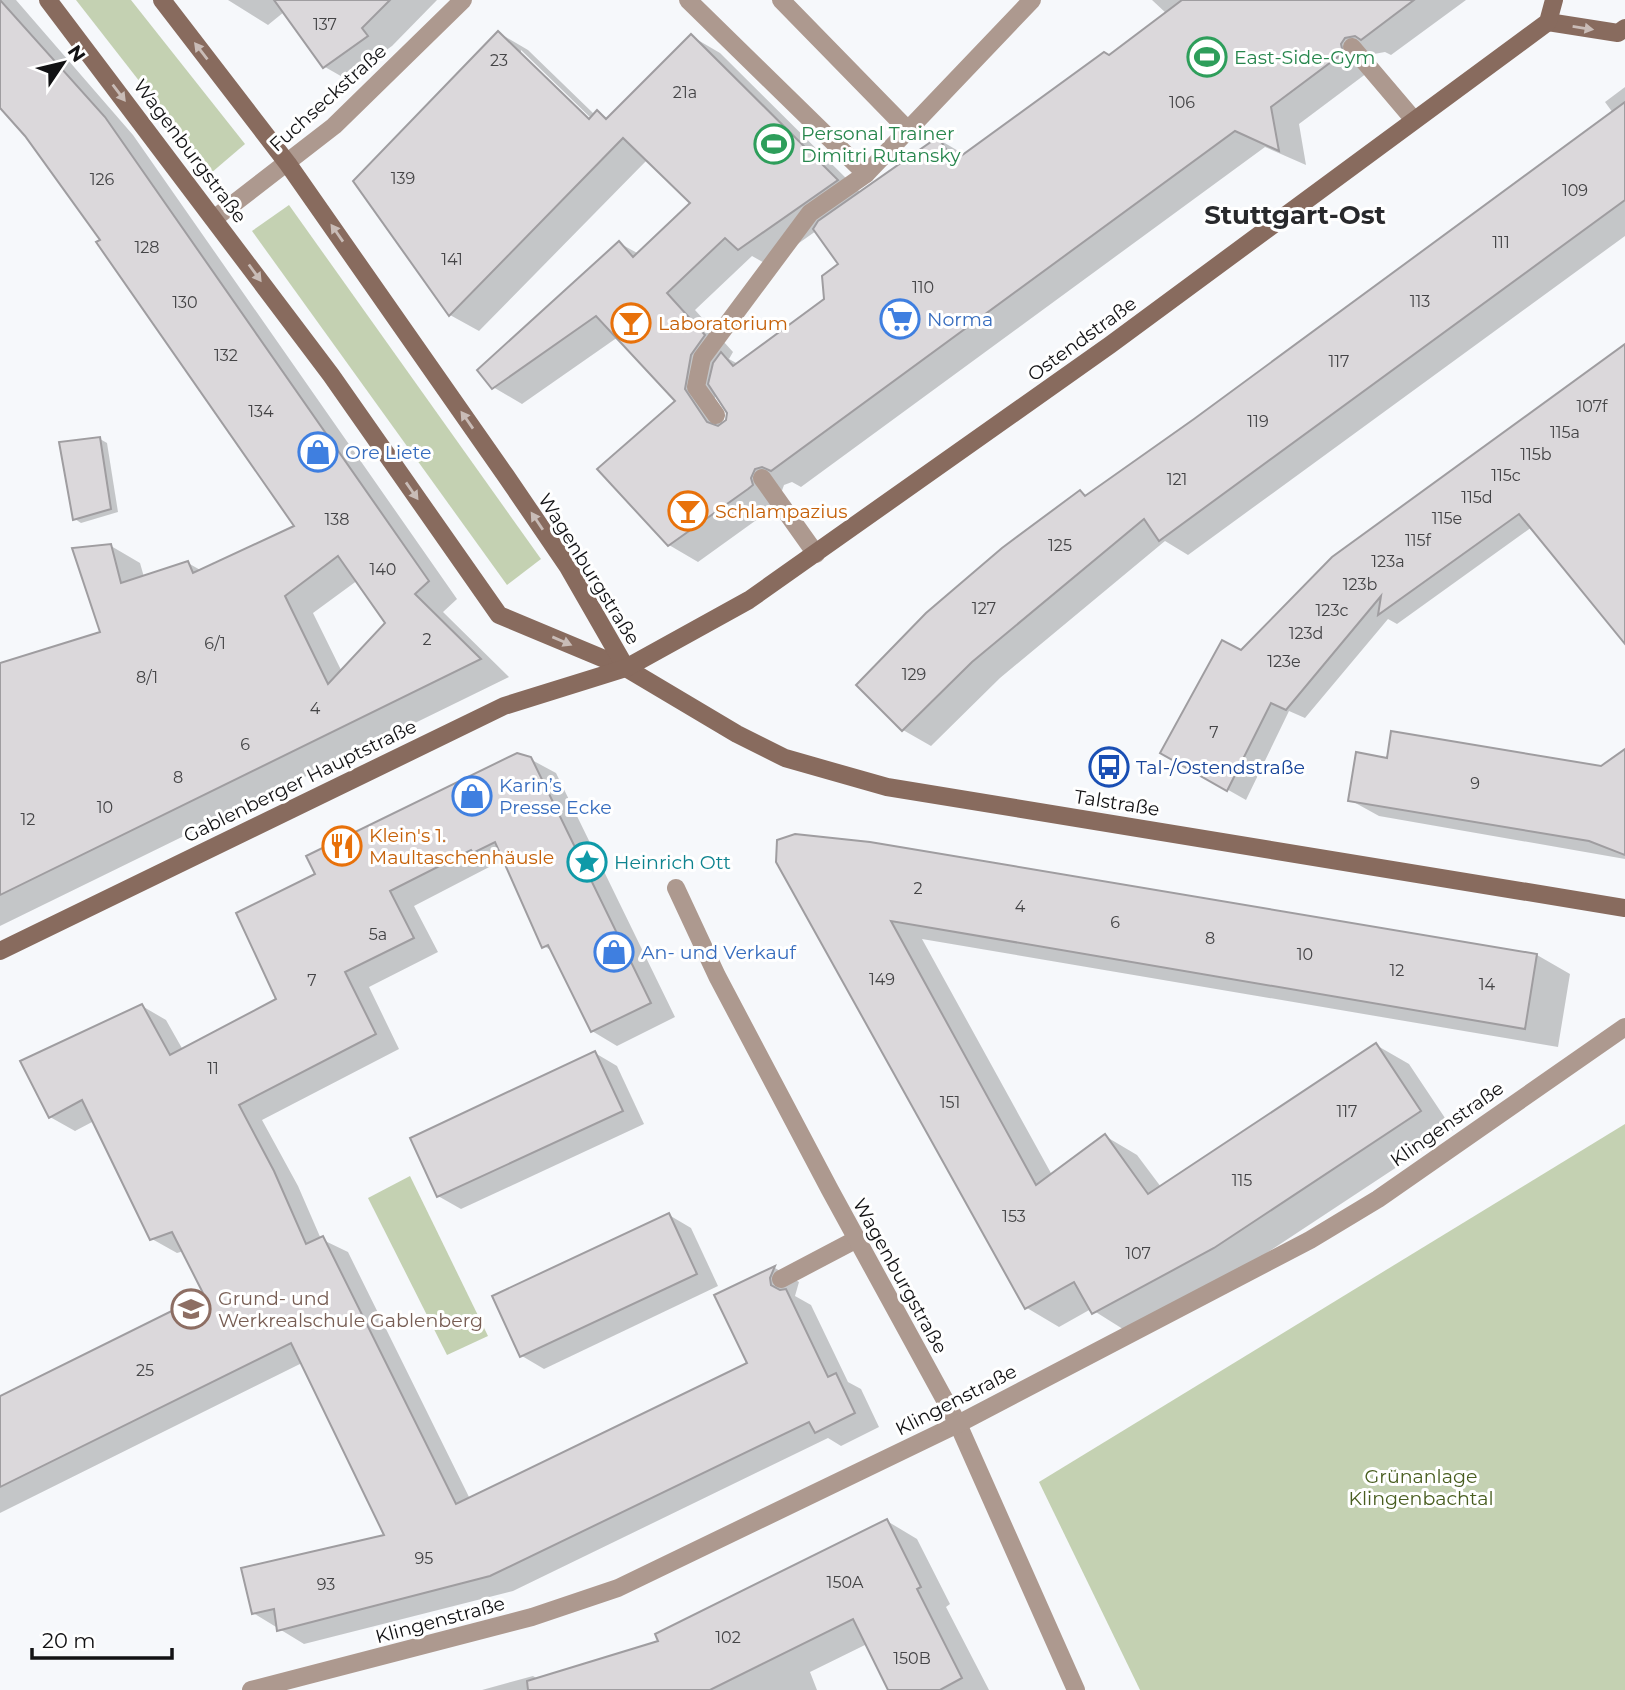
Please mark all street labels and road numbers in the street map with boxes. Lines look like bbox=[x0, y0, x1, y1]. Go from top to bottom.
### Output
street label: Fuchseckstraße bbox=[265, 39, 391, 157]
street label: Wagenburgstraße bbox=[128, 75, 252, 227]
street label: Ostendstraße bbox=[1023, 292, 1141, 386]
street label: Wagenburgstraße bbox=[533, 489, 645, 649]
street label: Gablenberger Hauptstraße bbox=[180, 714, 420, 848]
street label: Talstraße bbox=[1073, 785, 1161, 821]
street label: Klingenstraße bbox=[1386, 1076, 1508, 1172]
street label: Wagenburgstraße bbox=[848, 1194, 952, 1358]
street label: Klingenstraße bbox=[891, 1360, 1021, 1440]
street label: Klingenstraße bbox=[373, 1592, 507, 1648]

